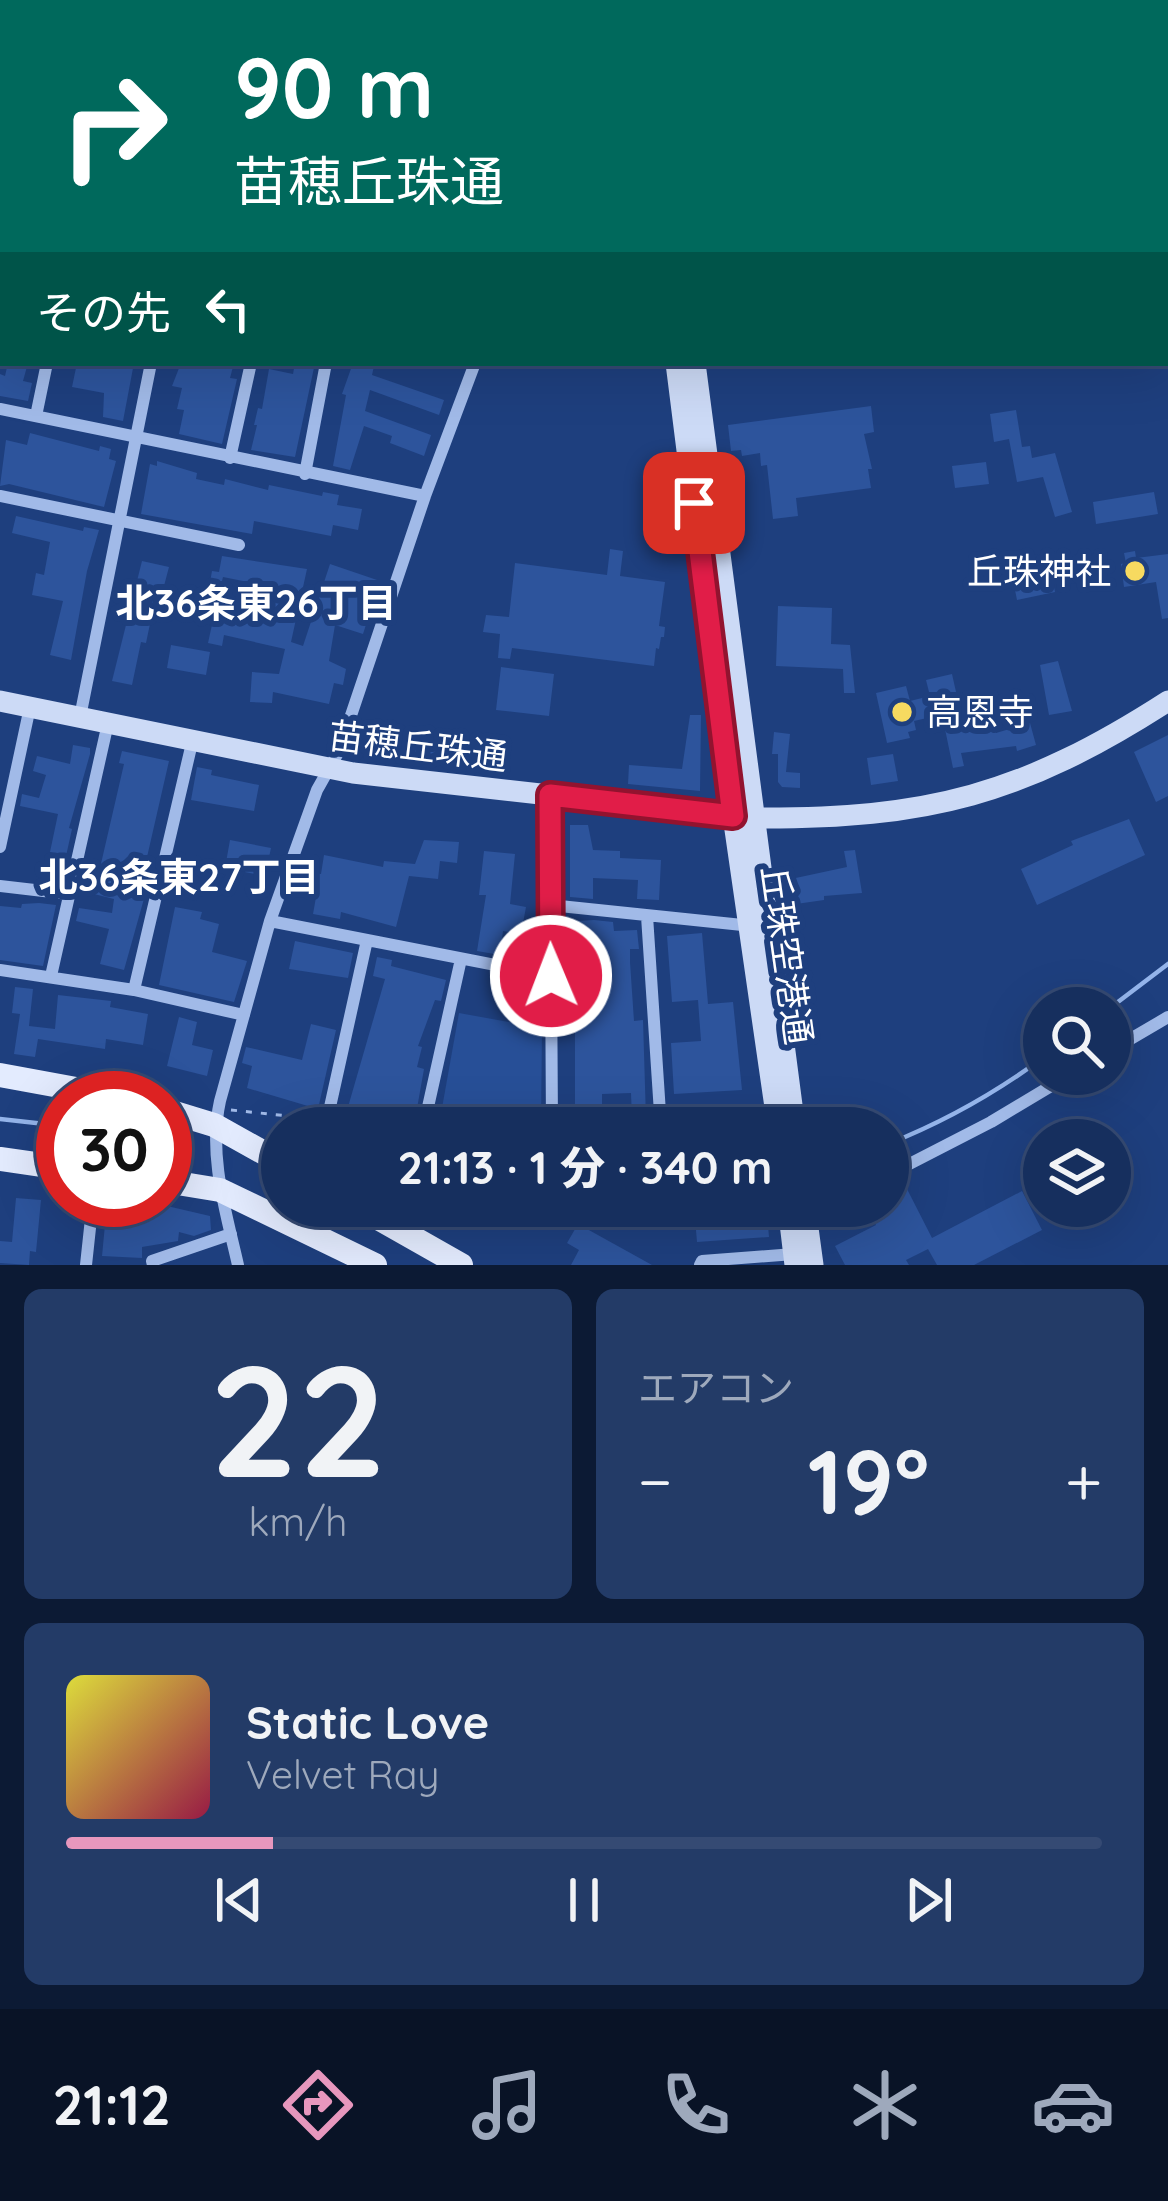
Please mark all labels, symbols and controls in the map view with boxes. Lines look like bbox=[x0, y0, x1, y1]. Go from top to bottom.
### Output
text: 90 m bbox=[234, 34, 434, 139]
icon: right bbox=[36, 48, 192, 204]
text: 苗穂丘珠通 bbox=[234, 147, 504, 215]
icon: left bbox=[195, 276, 261, 342]
text: その先 bbox=[36, 284, 171, 340]
pin bbox=[643, 452, 745, 554]
icon: arrive bbox=[661, 470, 727, 536]
place label: 丘珠神社 bbox=[967, 548, 1111, 593]
marker: 丘珠神社 bbox=[1122, 558, 1148, 584]
district label: 北36条東26丁目 bbox=[115, 578, 397, 627]
place label: 高恩寺 bbox=[926, 689, 1034, 734]
marker: 高恩寺 bbox=[889, 699, 915, 725]
street label: 苗穂丘珠通 bbox=[326, 712, 510, 779]
district label: 北36条東27丁目 bbox=[38, 852, 320, 901]
street label: 丘珠空港通 bbox=[753, 863, 822, 1047]
position arrow bbox=[488, 913, 614, 1039]
map controls bbox=[1023, 987, 1131, 1227]
button: search bbox=[1023, 987, 1131, 1095]
speed limit sign: 30 bbox=[36, 1071, 192, 1227]
button: layers bbox=[1023, 1119, 1131, 1227]
text: 21:13 · 1 分 · 340 m bbox=[398, 1139, 772, 1195]
text: 22 bbox=[209, 1321, 387, 1516]
text: エアコン bbox=[638, 1363, 794, 1412]
text: 19° bbox=[808, 1424, 929, 1537]
text: − bbox=[638, 1439, 672, 1522]
text: + bbox=[1065, 1439, 1102, 1522]
text: km/h bbox=[249, 1497, 347, 1546]
text: Static Love bbox=[246, 1694, 489, 1750]
text: Velvet Ray bbox=[246, 1750, 439, 1799]
icon: previous bbox=[206, 1867, 272, 1933]
icon: pause bbox=[551, 1867, 617, 1933]
icon: next bbox=[896, 1867, 962, 1933]
icon: directions bbox=[276, 2063, 360, 2147]
icon: music bbox=[465, 2063, 549, 2147]
icon: phone bbox=[654, 2063, 738, 2147]
icon: climate bbox=[843, 2063, 927, 2147]
icon: car bbox=[1031, 2063, 1115, 2147]
text: 21:12 bbox=[52, 2071, 171, 2139]

